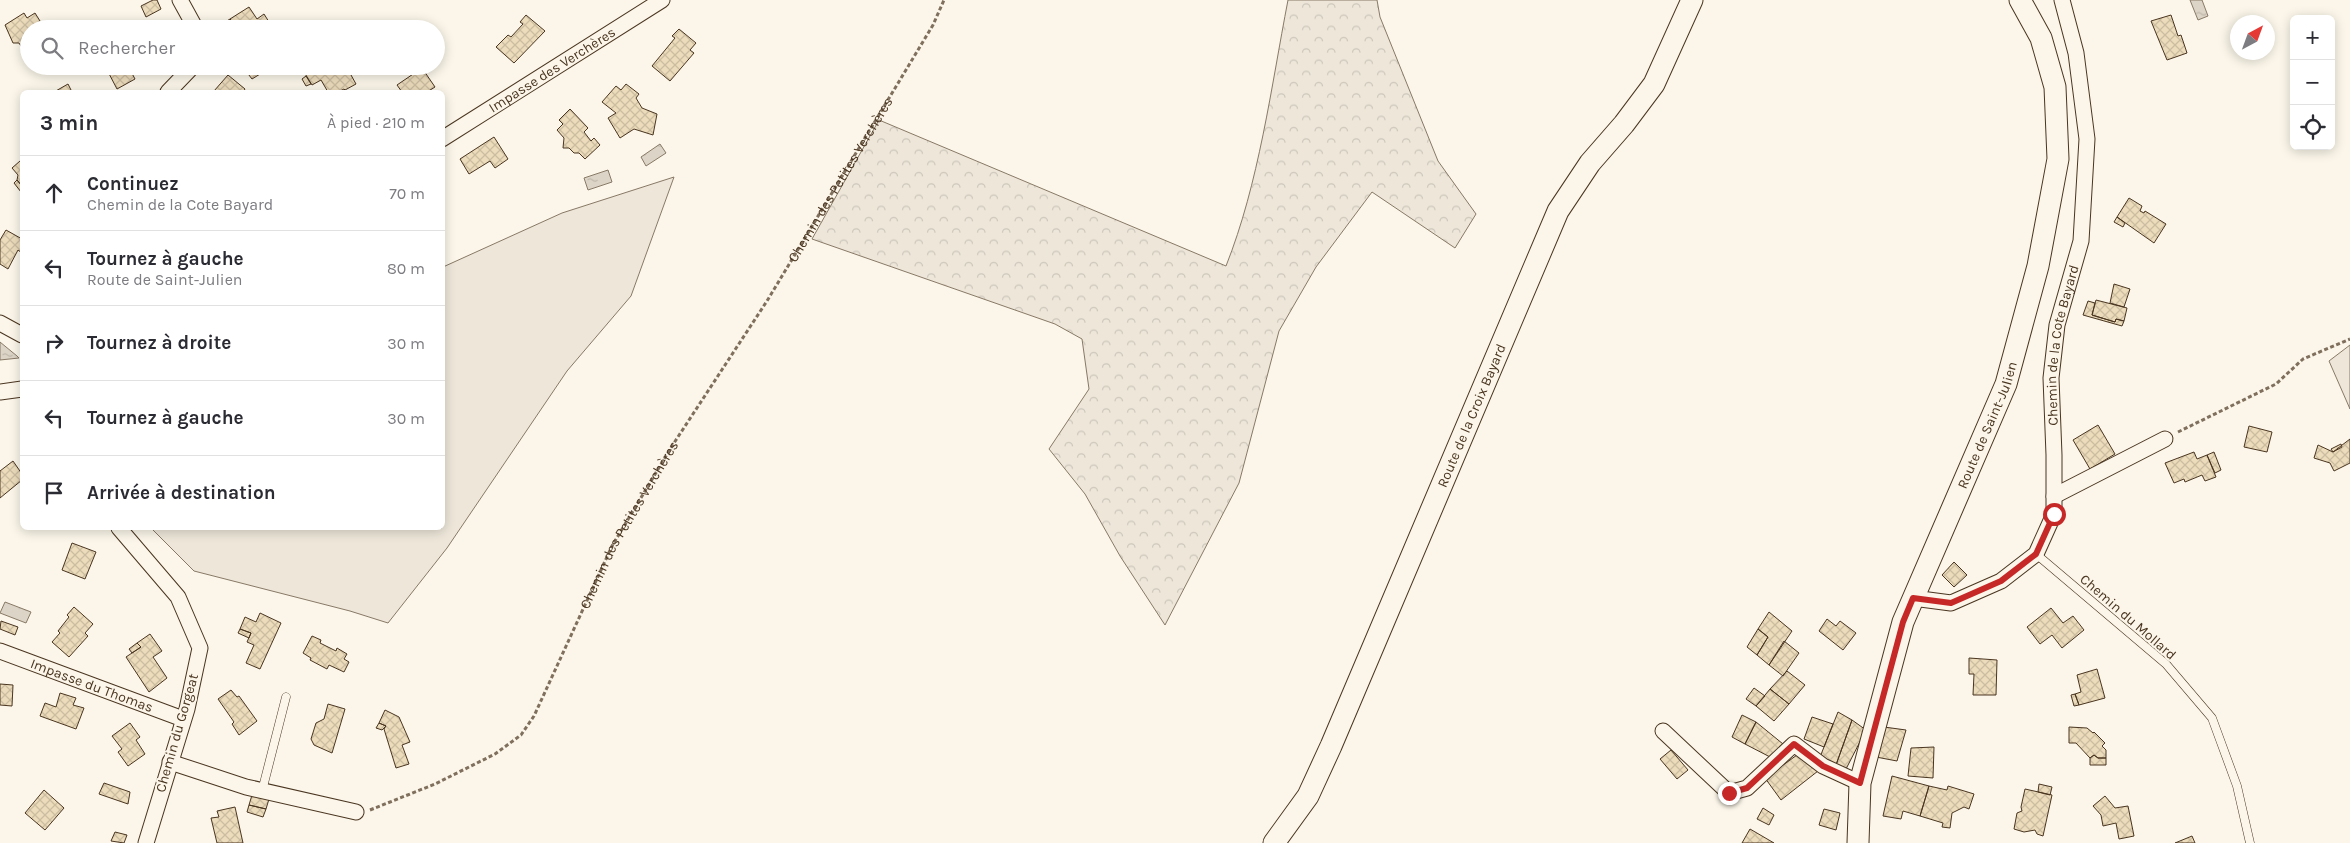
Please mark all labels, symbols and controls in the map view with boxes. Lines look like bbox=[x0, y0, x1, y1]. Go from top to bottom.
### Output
north arrow bbox=[2230, 15, 2275, 60]
map controls bbox=[2290, 15, 2335, 150]
button: + bbox=[2290, 15, 2335, 60]
search box bbox=[20, 20, 445, 75]
street label: Impasse des Verchères bbox=[485, 23, 618, 116]
icon: search bbox=[38, 34, 66, 62]
text: Rechercher bbox=[78, 37, 175, 59]
button: − bbox=[2290, 60, 2335, 105]
street label: Chemin des Petites Verchères bbox=[784, 94, 896, 265]
button: locate bbox=[2290, 105, 2335, 150]
text: 3 min bbox=[40, 111, 98, 135]
text: À pied · 210 m bbox=[327, 113, 425, 132]
text: Continuez bbox=[87, 173, 179, 195]
icon: ahead bbox=[40, 179, 68, 207]
text: 70 m bbox=[389, 184, 425, 203]
text: Chemin de la Cote Bayard bbox=[87, 195, 273, 214]
text: Tournez à gauche bbox=[87, 248, 244, 270]
icon: left bbox=[40, 254, 68, 282]
text: 80 m bbox=[387, 259, 425, 278]
street label: Chemin de la Cote Bayard bbox=[2042, 263, 2082, 426]
text: Route de Saint-Julien bbox=[87, 270, 243, 289]
icon: right bbox=[40, 329, 68, 357]
text: Tournez à droite bbox=[87, 332, 231, 354]
text: 30 m bbox=[387, 334, 425, 353]
street label: Route de la Croix Bayard bbox=[1433, 341, 1509, 490]
street label: Route de Saint-Julien bbox=[1953, 359, 2020, 491]
icon: left bbox=[40, 404, 68, 432]
text: Tournez à gauche bbox=[87, 407, 244, 429]
text: 30 m bbox=[387, 409, 425, 428]
street label: Chemin des Petites Verchères bbox=[576, 437, 682, 611]
icon: arrive bbox=[40, 479, 68, 507]
text: Arrivée à destination bbox=[87, 482, 276, 504]
route start bbox=[2043, 503, 2066, 526]
street label: Chemin du Mollard bbox=[2076, 571, 2180, 663]
street label: Impasse du Thomas bbox=[28, 655, 156, 716]
street label: Chemin du Gorgeat bbox=[152, 672, 202, 794]
route end bbox=[1718, 782, 1741, 805]

